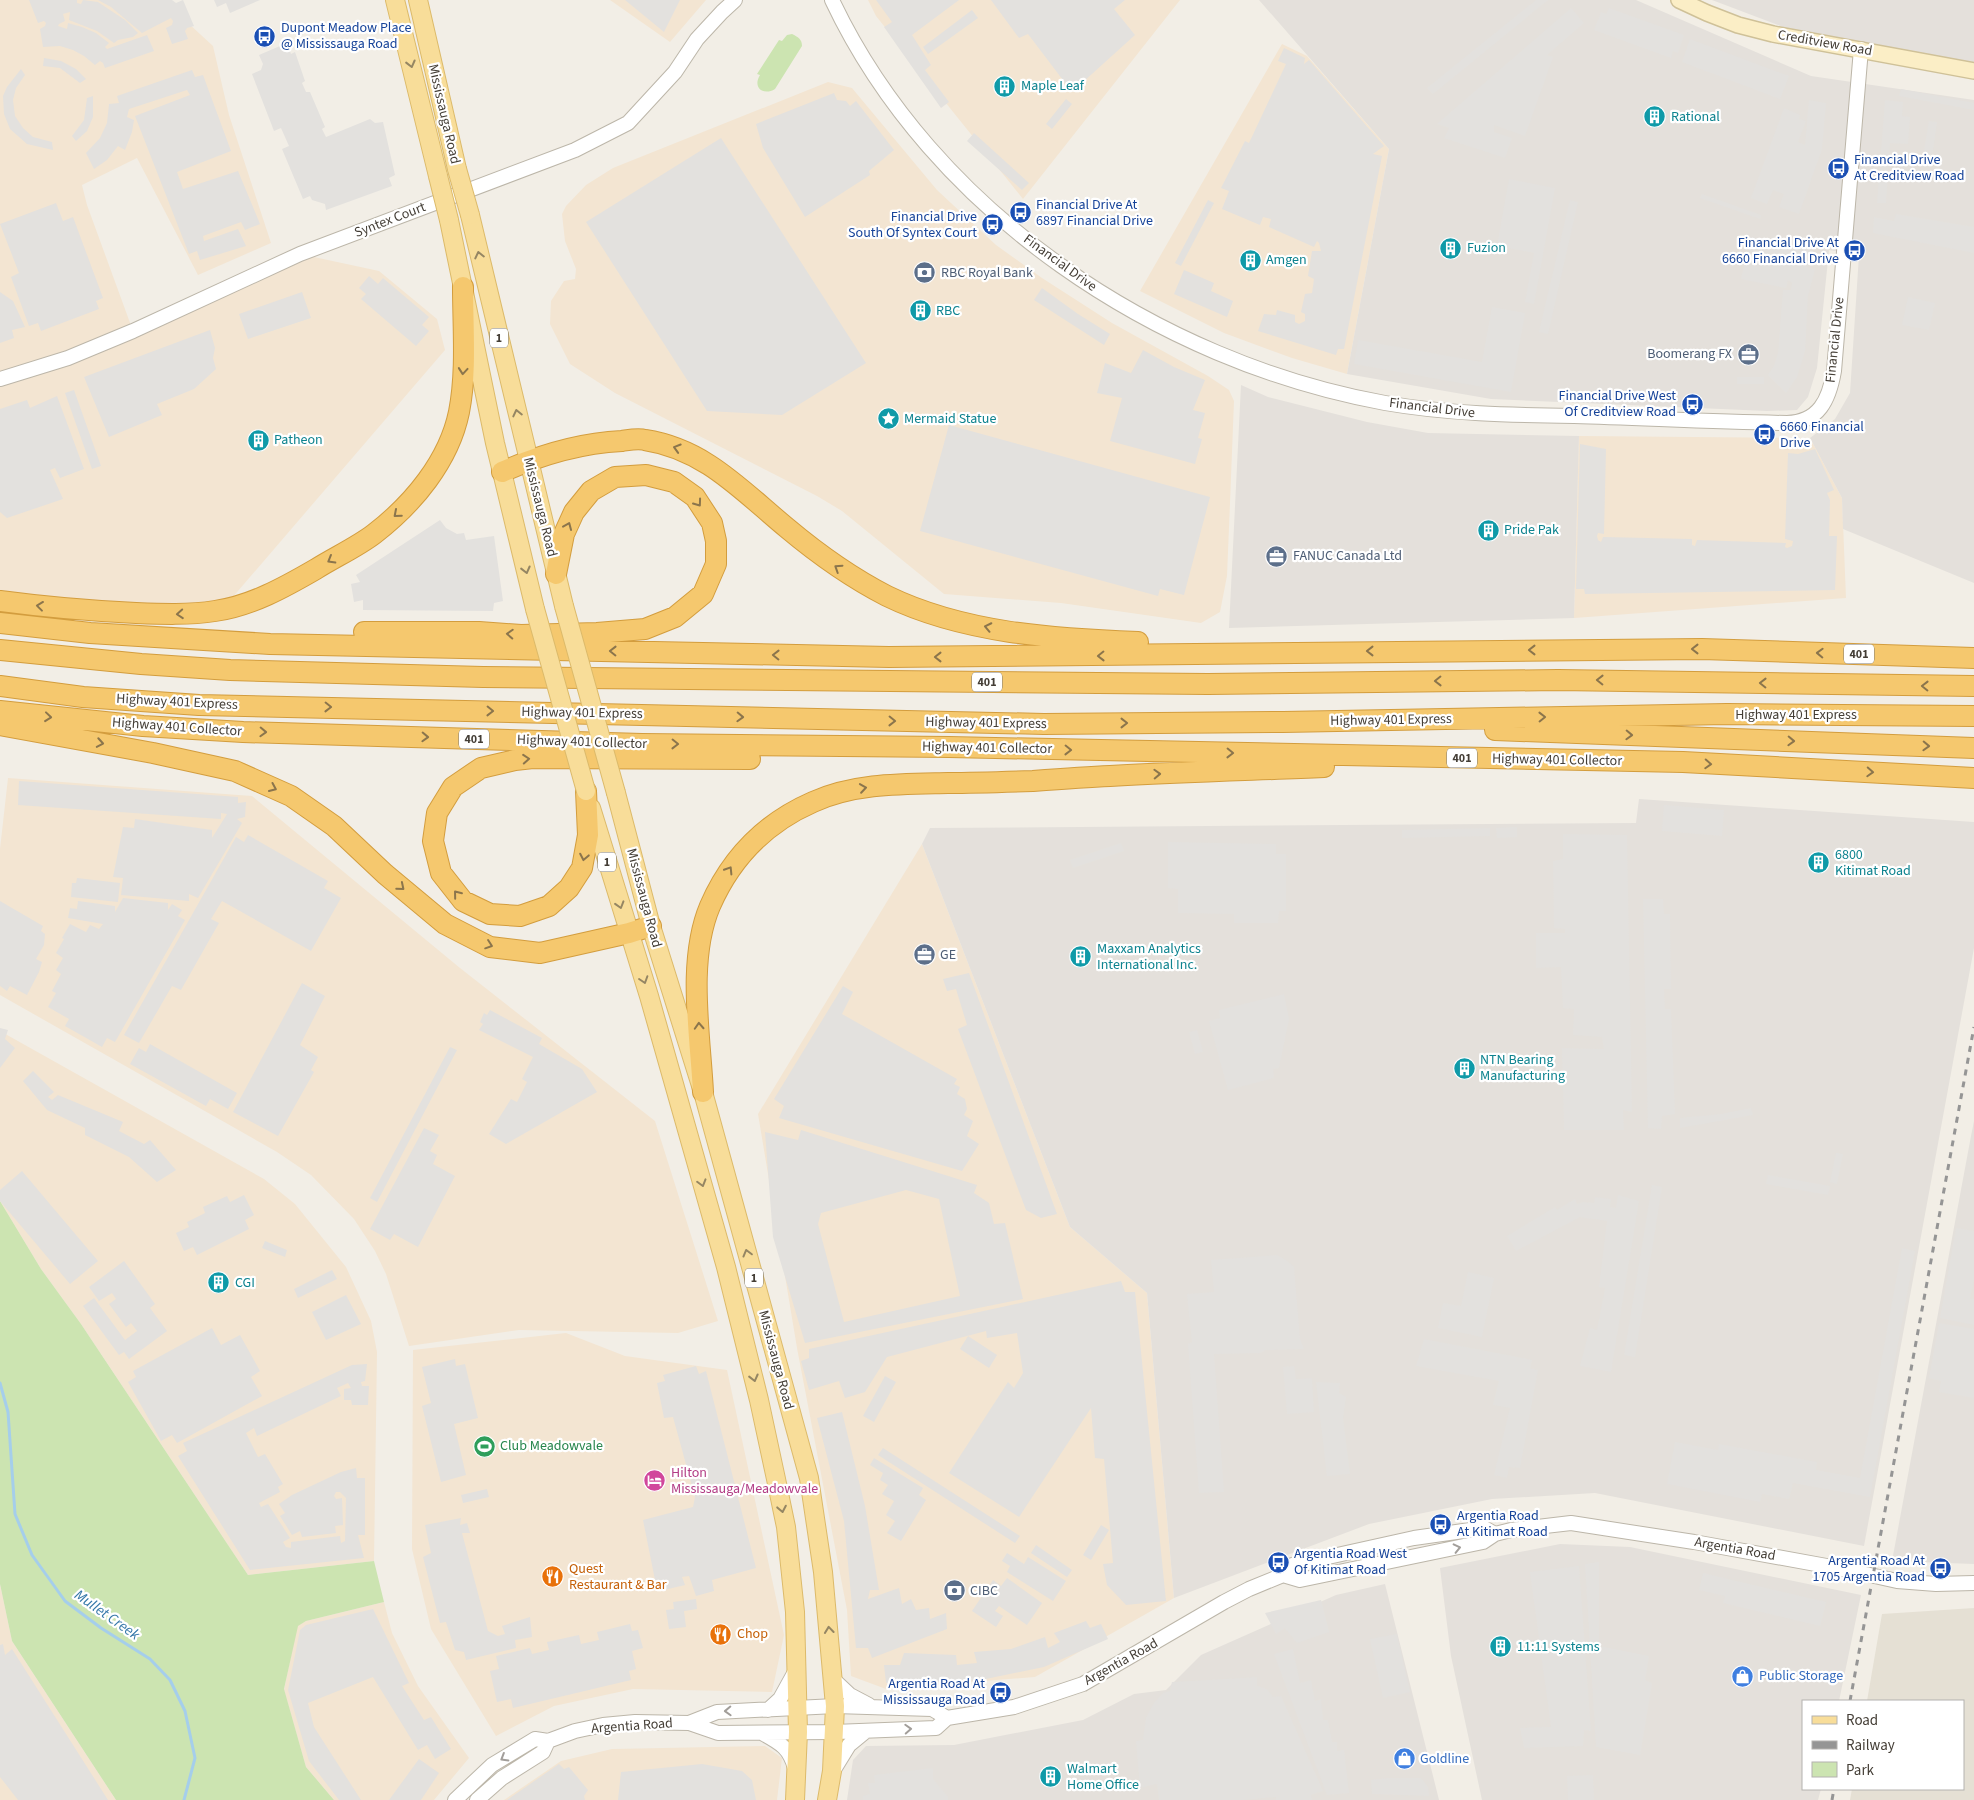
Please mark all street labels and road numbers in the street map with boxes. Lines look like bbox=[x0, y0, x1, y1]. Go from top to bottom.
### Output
street label: Creditview Road bbox=[1776, 25, 1874, 61]
street label: Mississauga Road bbox=[423, 62, 465, 166]
street label: Syntex Court bbox=[351, 197, 429, 243]
street label: Financial Drive bbox=[1019, 230, 1101, 296]
street label: Financial Drive bbox=[1821, 296, 1849, 384]
road number: 1 bbox=[490, 328, 508, 348]
street label: Financial Drive bbox=[1388, 393, 1476, 423]
street label: Mississauga Road bbox=[518, 455, 562, 559]
road number: 401 bbox=[1844, 644, 1874, 664]
road number: 401 bbox=[972, 672, 1002, 692]
street label: Highway 401 Express bbox=[116, 689, 238, 715]
street label: Highway 401 Express bbox=[521, 702, 643, 724]
street label: Highway 401 Express bbox=[1735, 705, 1857, 725]
street label: Highway 401 Express bbox=[1330, 709, 1452, 731]
street label: Highway 401 Collector bbox=[111, 712, 243, 742]
street label: Highway 401 Express bbox=[925, 712, 1047, 734]
road number: 401 bbox=[459, 730, 489, 749]
street label: Highway 401 Collector bbox=[517, 730, 648, 754]
street label: Highway 401 Collector bbox=[922, 737, 1052, 759]
road number: 401 bbox=[1447, 748, 1477, 768]
street label: Highway 401 Collector bbox=[1492, 749, 1622, 771]
street label: Mississauga Road bbox=[621, 846, 667, 950]
road number: 1 bbox=[598, 852, 616, 872]
road number: 1 bbox=[745, 1268, 763, 1288]
street label: Mississauga Road bbox=[753, 1308, 799, 1412]
street label: Argentia Road bbox=[1693, 1532, 1777, 1566]
street label: Argentia Road bbox=[1080, 1633, 1162, 1691]
street label: Argentia Road bbox=[590, 1713, 674, 1739]

